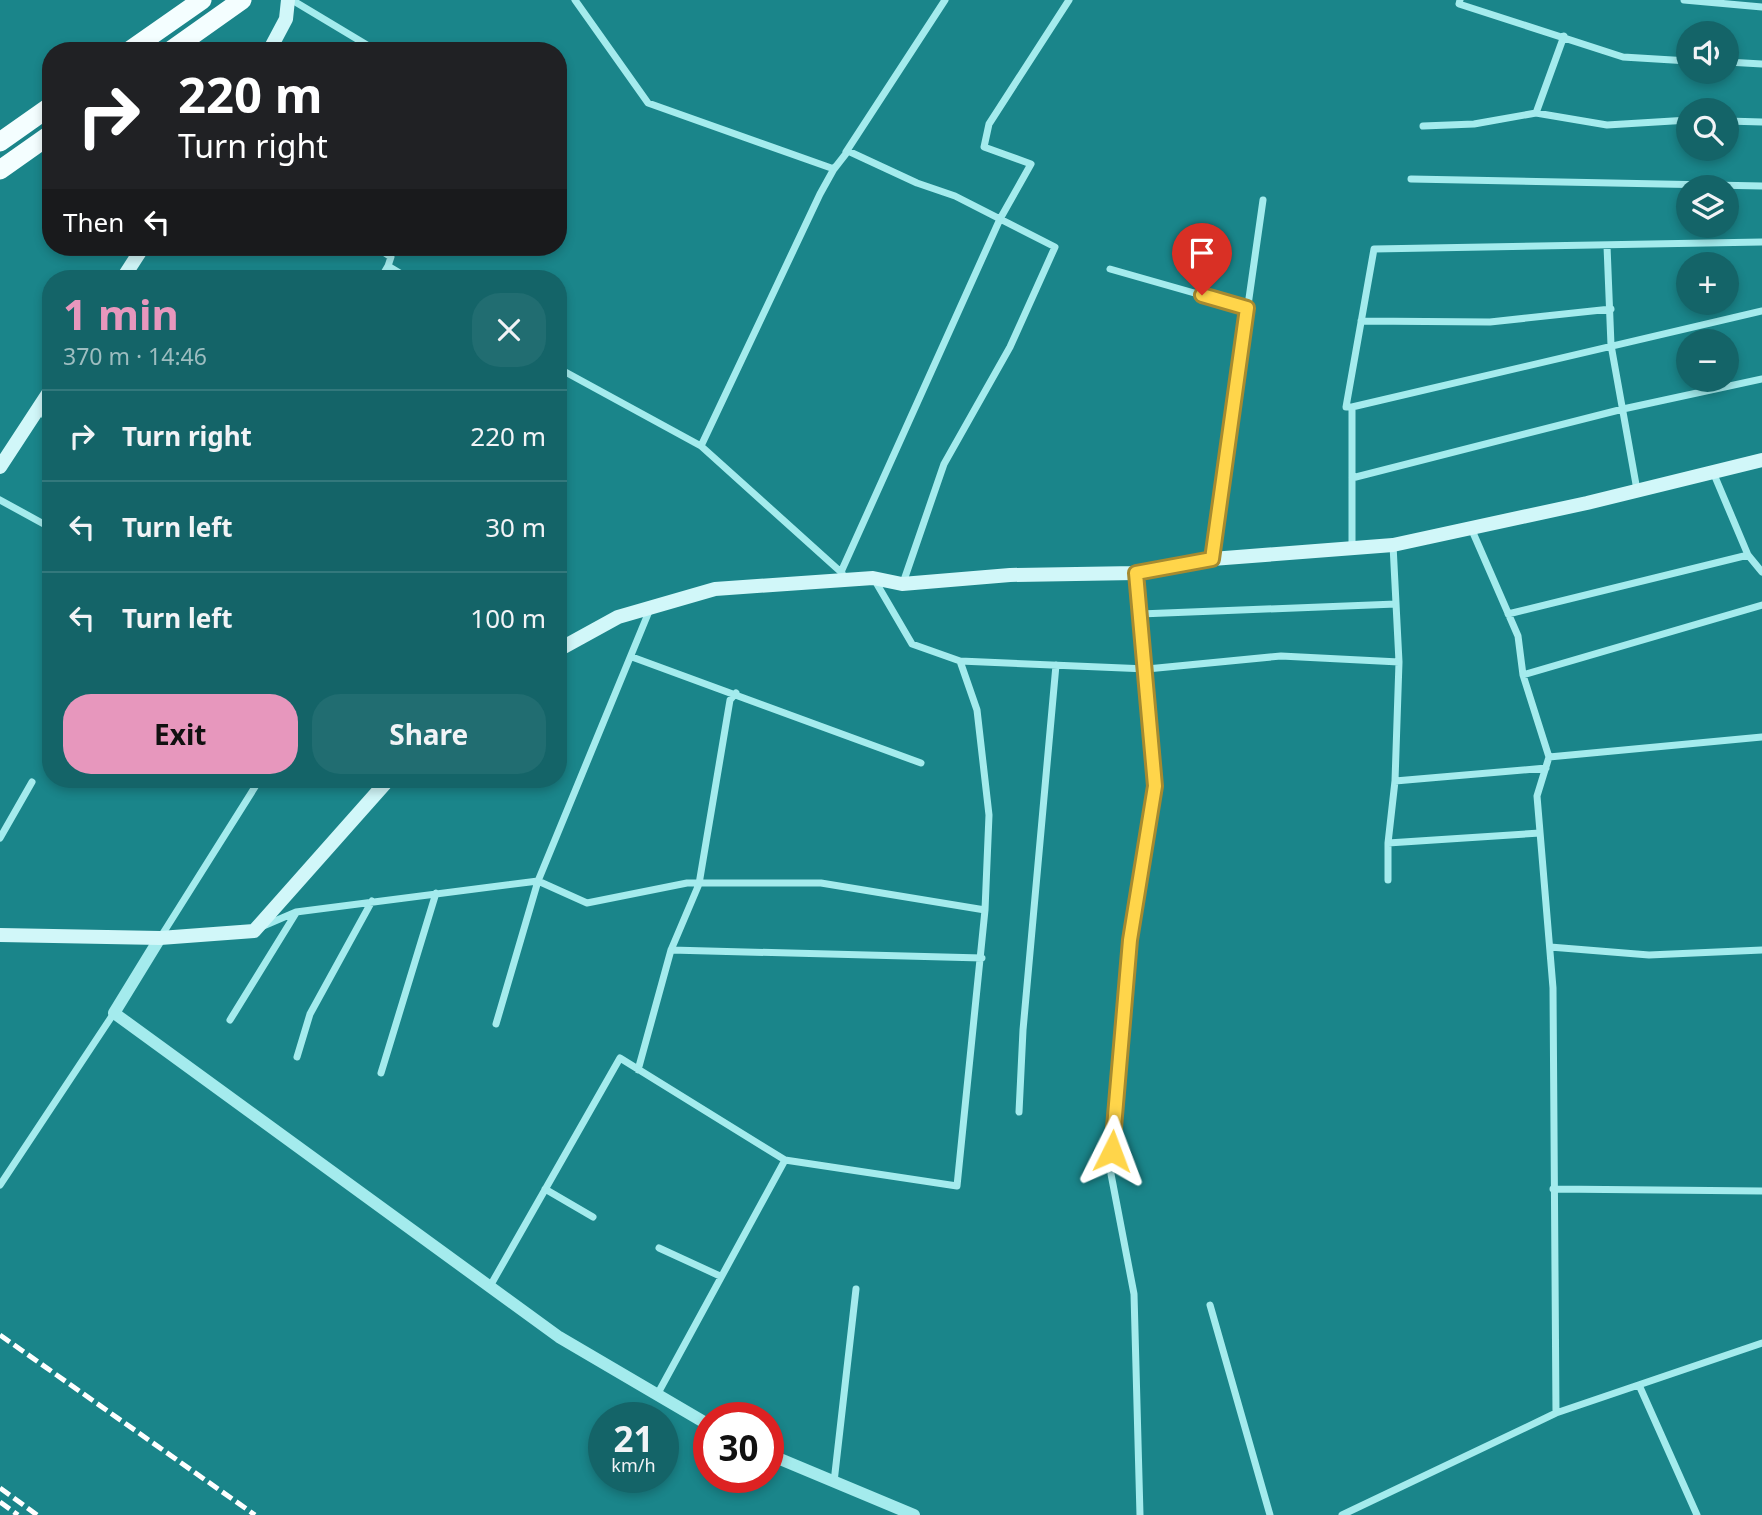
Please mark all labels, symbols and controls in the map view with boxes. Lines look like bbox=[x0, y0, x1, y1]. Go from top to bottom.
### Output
map controls bbox=[1676, 21, 1739, 392]
button: sound bbox=[1676, 21, 1739, 84]
text: 220 m bbox=[178, 61, 323, 127]
icon: right bbox=[63, 70, 154, 161]
button: search bbox=[1676, 98, 1739, 161]
text: Turn right bbox=[178, 124, 328, 167]
button: layers bbox=[1676, 175, 1739, 238]
icon: left bbox=[138, 203, 176, 241]
text: Then bbox=[63, 204, 124, 240]
pin bbox=[1172, 223, 1232, 295]
icon: arrive bbox=[1183, 234, 1221, 272]
button: + bbox=[1676, 252, 1739, 315]
text: 1 min bbox=[63, 285, 179, 342]
button: close bbox=[472, 293, 546, 367]
button: − bbox=[1676, 329, 1739, 392]
text: 370 m · 14:46 bbox=[63, 340, 207, 372]
icon: right bbox=[63, 417, 101, 455]
text: Turn right bbox=[122, 418, 252, 454]
text: 220 m bbox=[470, 418, 546, 454]
icon: left bbox=[63, 508, 101, 546]
text: Turn left bbox=[122, 509, 233, 545]
text: 30 m bbox=[485, 509, 546, 545]
icon: left bbox=[63, 599, 101, 637]
text: Turn left bbox=[122, 600, 233, 636]
text: 100 m bbox=[470, 600, 546, 636]
button: Exit bbox=[63, 694, 298, 774]
button: Share bbox=[312, 694, 546, 774]
position arrow bbox=[1075, 1114, 1149, 1188]
speed limit sign: 30 bbox=[693, 1402, 784, 1493]
text: 21 bbox=[613, 1415, 654, 1462]
text: km/h bbox=[611, 1453, 656, 1477]

